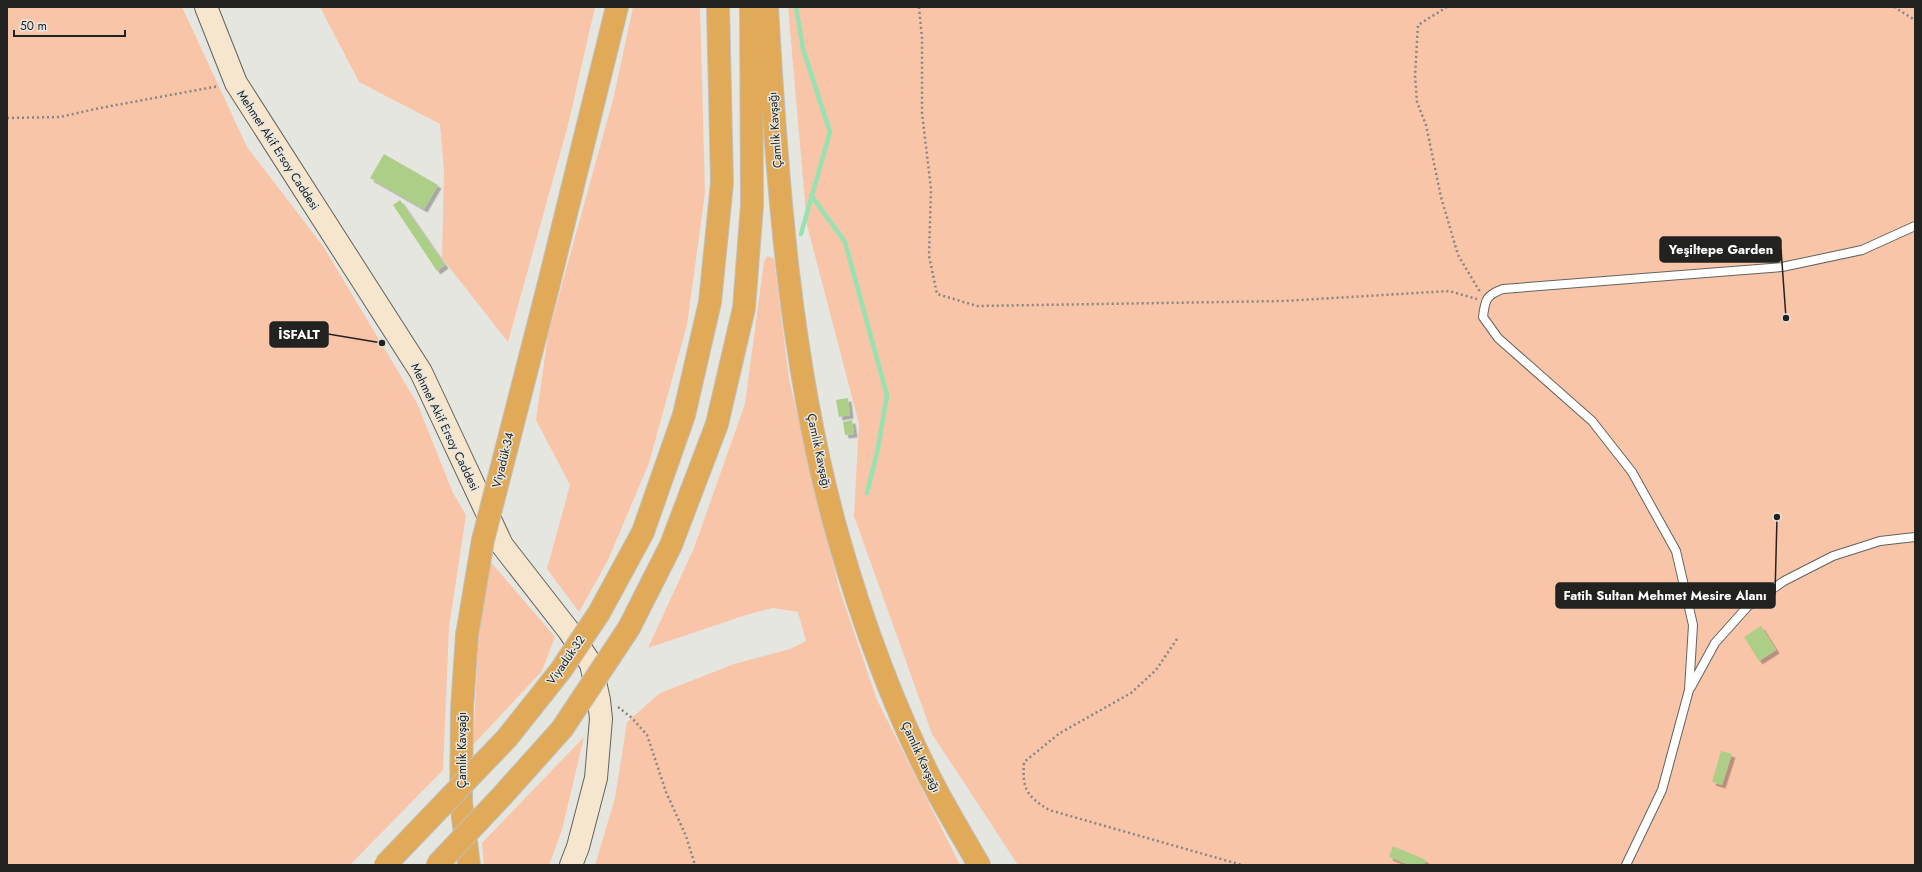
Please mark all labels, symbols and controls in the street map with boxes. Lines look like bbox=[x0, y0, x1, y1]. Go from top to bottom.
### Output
scale bar bbox=[14, 12, 125, 38]
text: 50 m bbox=[20, 17, 47, 35]
street label: Mehmet Akif Ersoy Caddesi bbox=[232, 86, 324, 214]
street label: Çamlık Kavşağı bbox=[763, 91, 787, 169]
callout: Yeşiltepe Garden bbox=[1660, 237, 1781, 262]
text: Yeşiltepe Garden bbox=[1668, 240, 1773, 259]
callout: İSFALT bbox=[270, 322, 328, 347]
text: İSFALT bbox=[278, 325, 320, 344]
street label: Mehmet Akif Ersoy Caddesi bbox=[406, 360, 484, 494]
street label: Çamlık Kavşağı bbox=[802, 412, 836, 490]
street label: Viyadük-34 bbox=[487, 430, 519, 490]
callout: Fatih Sultan Mehmet Mesire Alanı bbox=[1556, 583, 1775, 608]
text: Fatih Sultan Mehmet Mesire Alanı bbox=[1563, 586, 1767, 605]
street label: Viyadük-32 bbox=[542, 632, 590, 688]
street label: Çamlık Kavşağı bbox=[453, 712, 471, 788]
street label: Çamlık Kavşağı bbox=[897, 719, 945, 795]

